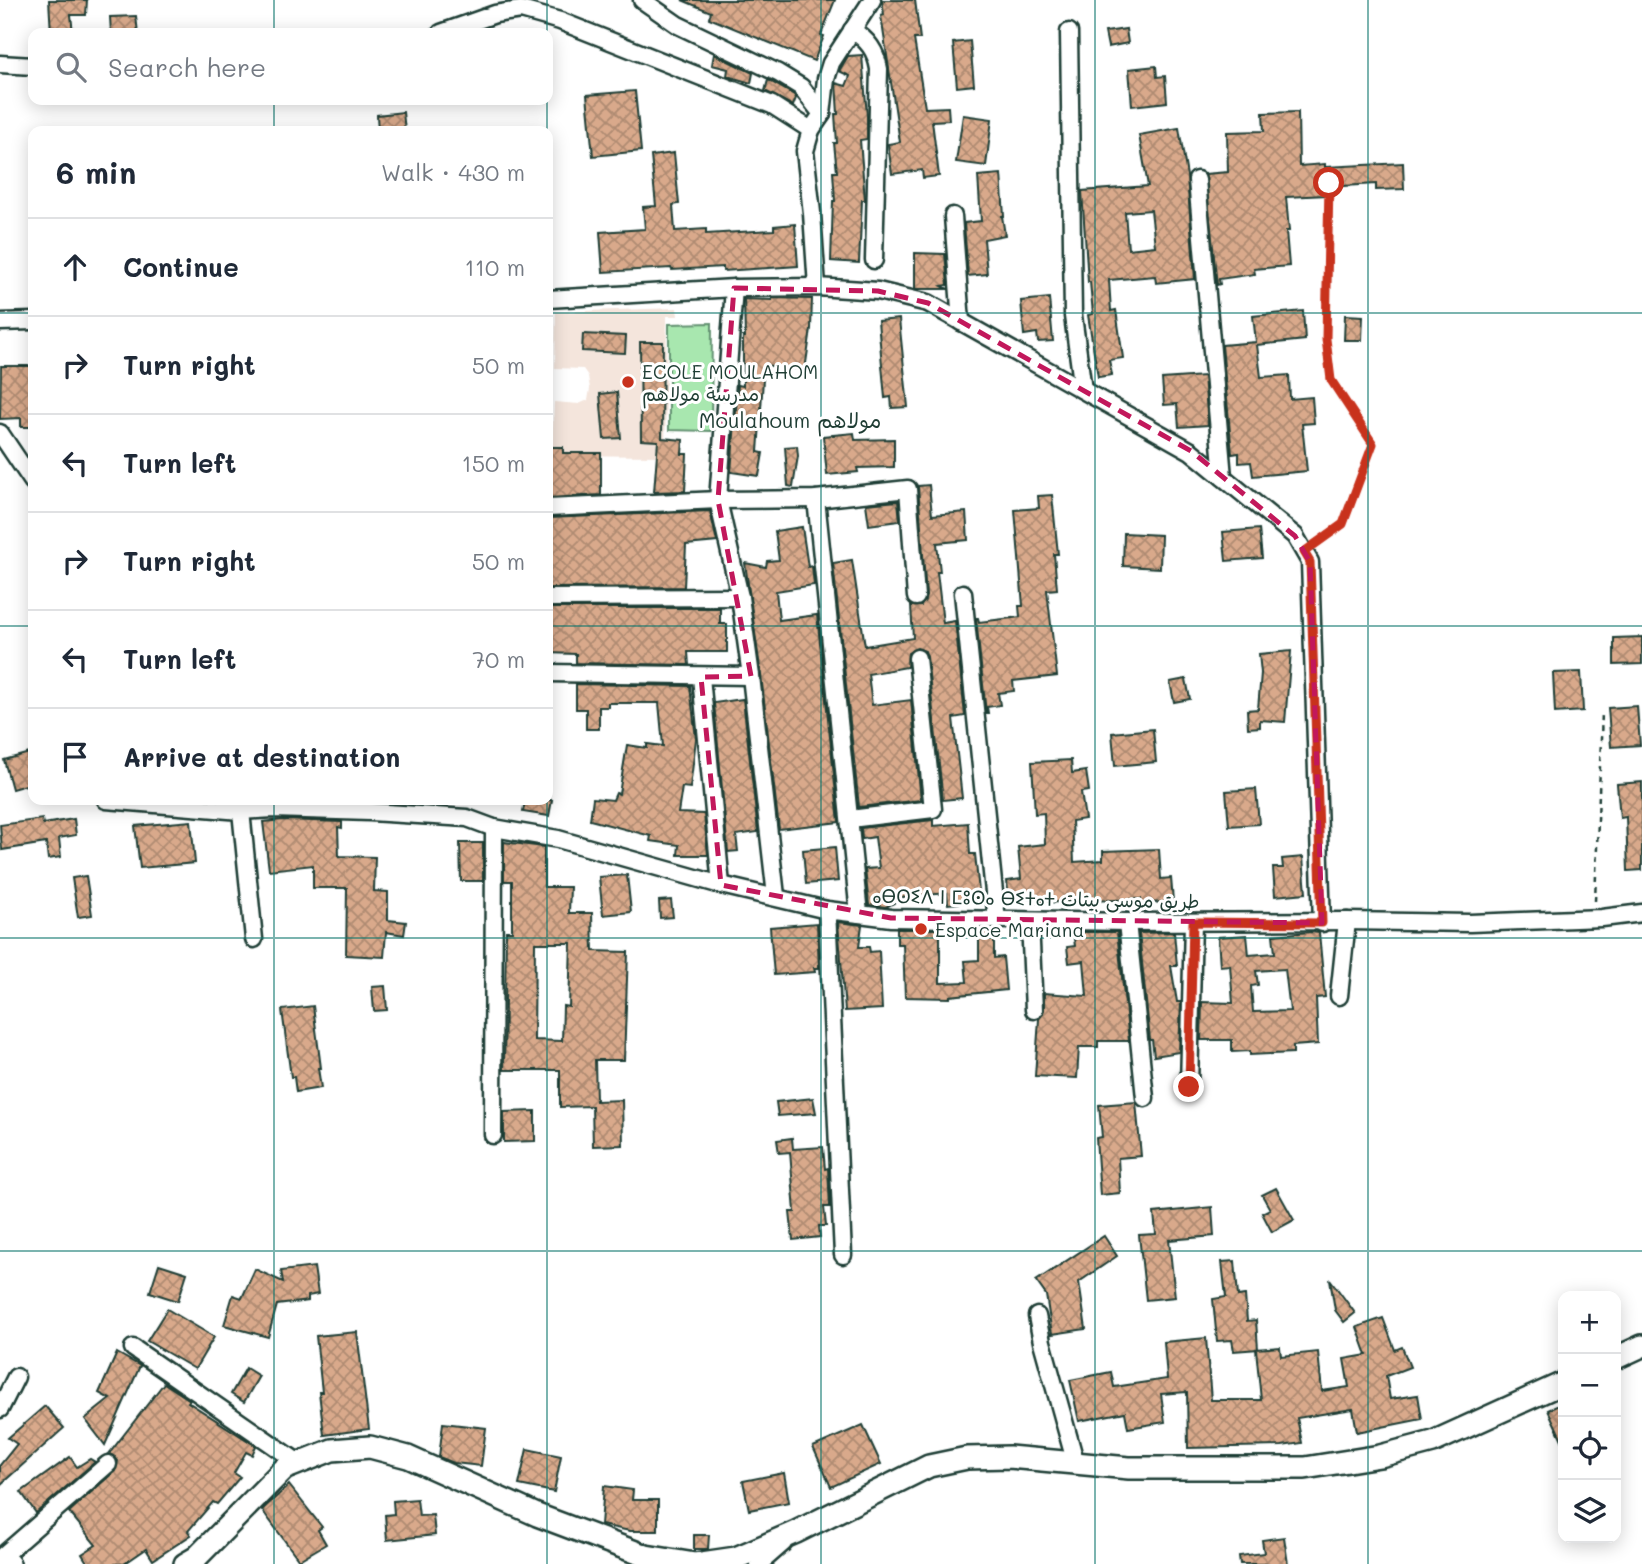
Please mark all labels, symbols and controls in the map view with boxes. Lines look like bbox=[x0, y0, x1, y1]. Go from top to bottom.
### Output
search box bbox=[28, 28, 553, 105]
icon: search bbox=[52, 48, 90, 86]
text: Search here bbox=[108, 50, 266, 84]
text: 6 min bbox=[56, 152, 136, 192]
text: Walk · 430 m bbox=[381, 157, 525, 187]
route start bbox=[1313, 167, 1344, 198]
icon: ahead bbox=[56, 248, 94, 286]
text: Continue bbox=[123, 250, 239, 284]
text: 110 m bbox=[465, 252, 525, 282]
icon: right bbox=[56, 346, 94, 384]
text: Turn right bbox=[123, 348, 256, 382]
text: 50 m bbox=[472, 350, 525, 380]
place label: ECOLE MOULAHOM مدرسة مولاهم bbox=[642, 359, 818, 409]
marker: ECOLE MOULAHOM مدرسة مولاهم bbox=[620, 374, 636, 390]
district label: Moulahoum مولاهم bbox=[699, 406, 881, 437]
icon: left bbox=[56, 444, 94, 482]
text: Turn left bbox=[123, 446, 236, 480]
text: 150 m bbox=[461, 448, 525, 478]
icon: right bbox=[56, 542, 94, 580]
text: Turn right bbox=[123, 544, 256, 578]
text: 50 m bbox=[472, 546, 525, 576]
icon: left bbox=[56, 640, 94, 678]
text: Turn left bbox=[123, 642, 236, 676]
text: 70 m bbox=[472, 644, 525, 674]
icon: arrive bbox=[56, 738, 94, 776]
text: Arrive at destination bbox=[123, 740, 400, 774]
street label: ⴰⴱⵔⵉⴷ ⵏ ⵎⵓⵙⴰ ⴱⵉⵜⴰⵜ طريق موسى بيتات bbox=[872, 883, 1200, 914]
place label: Espace Mariana bbox=[935, 917, 1084, 942]
marker: Espace Mariana bbox=[913, 921, 929, 937]
route end bbox=[1173, 1071, 1204, 1102]
map controls bbox=[1558, 1291, 1621, 1543]
button: + bbox=[1558, 1291, 1621, 1354]
button: − bbox=[1558, 1354, 1621, 1417]
button: locate bbox=[1558, 1417, 1621, 1480]
button: layers bbox=[1558, 1480, 1621, 1543]

